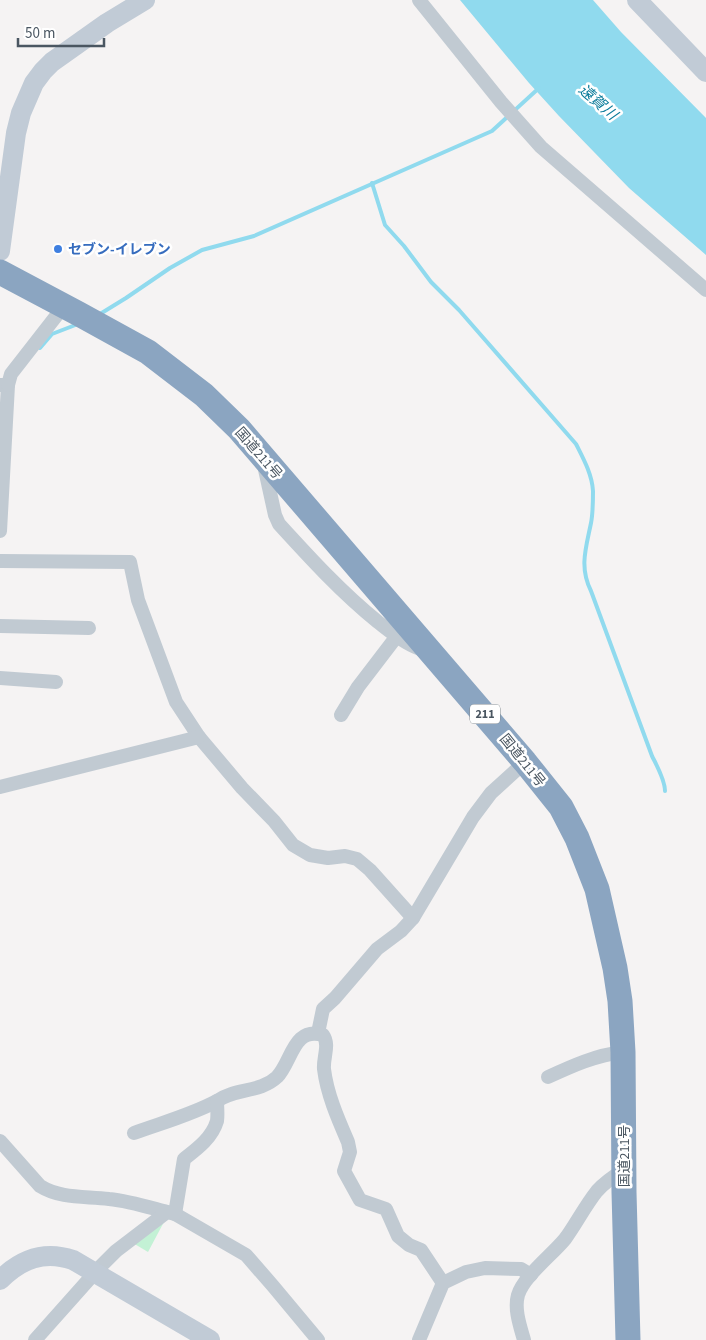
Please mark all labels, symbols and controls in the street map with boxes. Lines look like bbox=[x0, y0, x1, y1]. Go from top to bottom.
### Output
scale bar bbox=[18, 15, 104, 47]
text: 50 m bbox=[25, 23, 55, 44]
water label: 遠賀川 bbox=[574, 80, 623, 126]
place label: セブン-イレブン bbox=[68, 240, 171, 260]
marker: セブン-イレブン bbox=[52, 243, 64, 255]
street label: 国道211号 bbox=[230, 423, 286, 484]
road number: 211 bbox=[470, 704, 500, 724]
street label: 国道211号 bbox=[495, 730, 550, 791]
street label: 国道211号 bbox=[615, 1125, 635, 1187]

